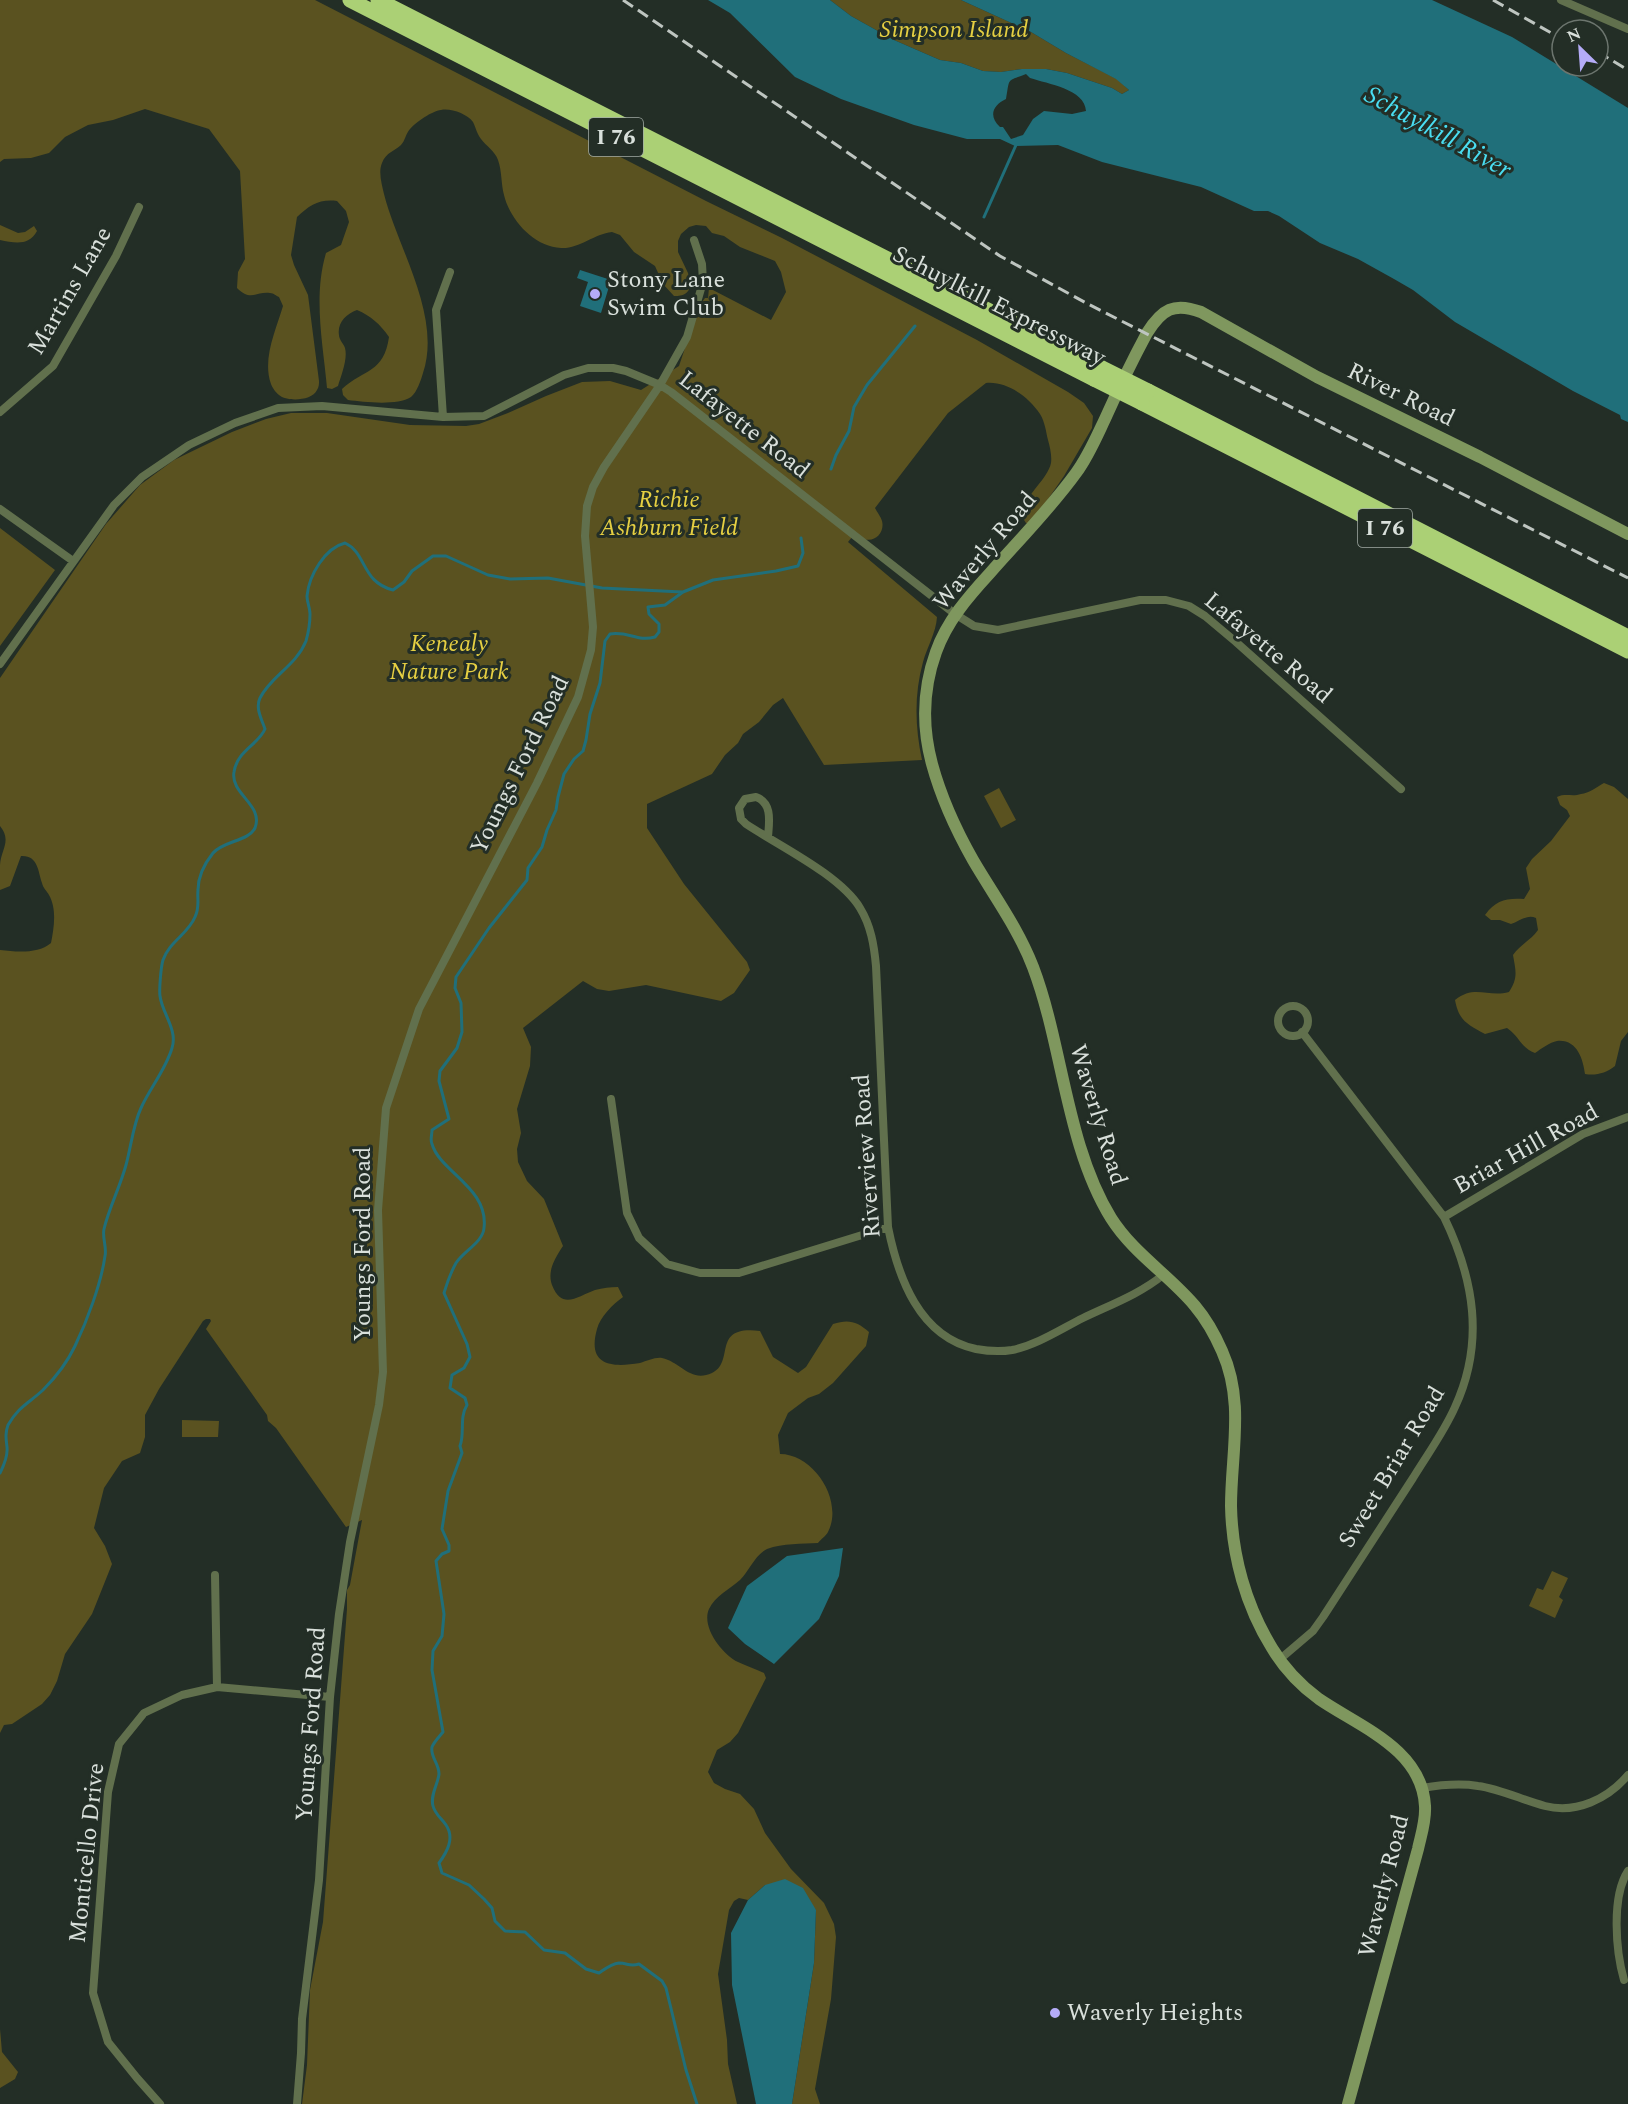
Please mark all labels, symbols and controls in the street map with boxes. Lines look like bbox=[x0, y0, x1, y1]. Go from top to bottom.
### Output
park label: Simpson Island bbox=[880, 12, 1028, 48]
north arrow bbox=[1550, 18, 1610, 78]
text: N bbox=[1563, 22, 1585, 49]
water label: Schuylkill River bbox=[1357, 75, 1520, 189]
road number: I 76 bbox=[589, 118, 643, 156]
street label: Martins Lane bbox=[19, 220, 121, 362]
street label: Schuylkill Expressway bbox=[886, 237, 1113, 376]
place label: Stony Lane Swim Club bbox=[607, 262, 725, 326]
marker: Stony Lane Swim Club bbox=[588, 287, 602, 301]
street label: River Road bbox=[1341, 353, 1461, 437]
street label: Lafayette Road bbox=[671, 362, 817, 488]
park label: Richie Ashburn Field bbox=[599, 482, 738, 546]
street label: Waverly Road bbox=[924, 483, 1046, 619]
road number: I 76 bbox=[1358, 509, 1412, 547]
street label: Lafayette Road bbox=[1196, 583, 1340, 713]
park label: Kenealy Nature Park bbox=[389, 626, 509, 690]
street label: Youngs Ford Road bbox=[461, 669, 579, 861]
street label: Waverly Road bbox=[1059, 1040, 1137, 1190]
street label: Riverview Road bbox=[843, 1073, 891, 1239]
street label: Briar Hill Road bbox=[1447, 1094, 1605, 1204]
street label: Youngs Ford Road bbox=[345, 1146, 381, 1342]
street label: Sweet Briar Road bbox=[1329, 1379, 1455, 1555]
street label: Youngs Ford Road bbox=[286, 1625, 336, 1823]
street label: Monticello Drive bbox=[60, 1761, 114, 1945]
street label: Waverly Road bbox=[1349, 1811, 1419, 1961]
place label: Waverly Heights bbox=[1067, 1995, 1243, 2031]
marker: Waverly Heights bbox=[1048, 2006, 1062, 2020]

